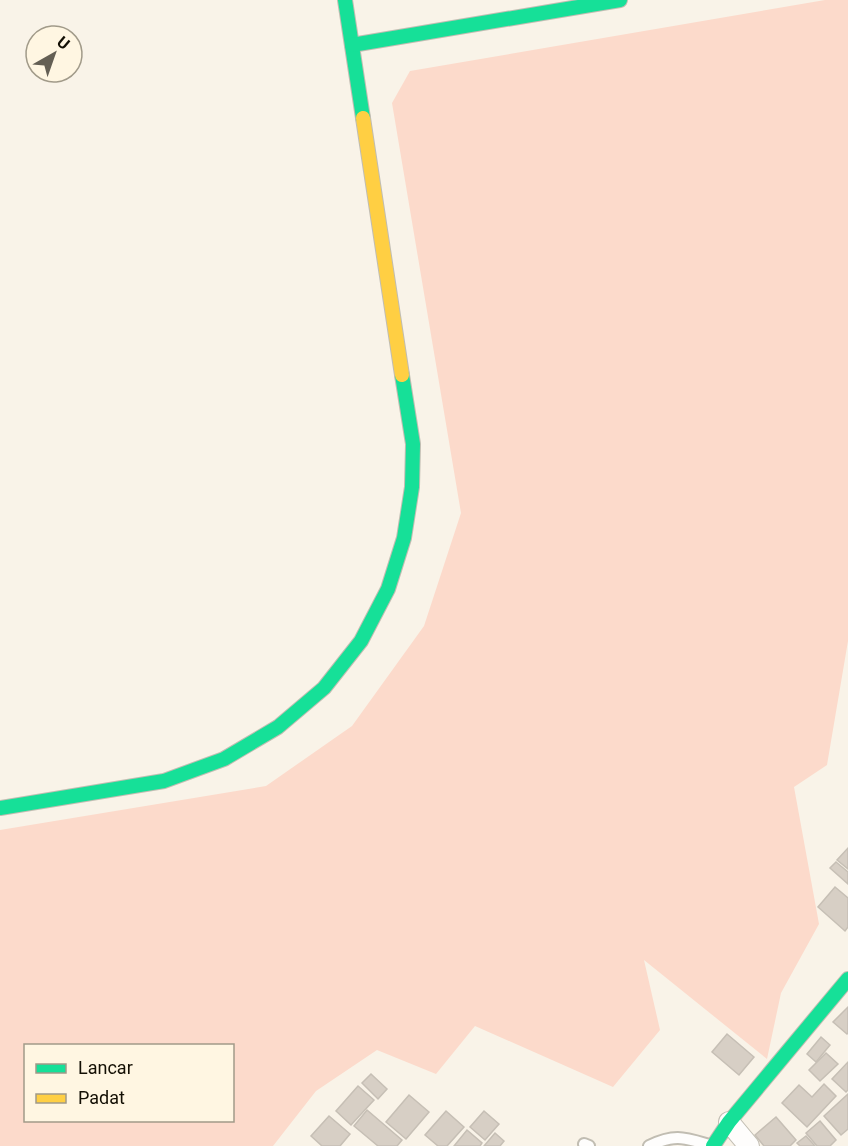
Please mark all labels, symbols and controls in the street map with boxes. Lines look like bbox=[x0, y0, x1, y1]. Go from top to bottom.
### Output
north arrow bbox=[24, 24, 84, 84]
text: U bbox=[53, 32, 73, 54]
legend bbox=[24, 1044, 234, 1122]
text: Lancar bbox=[78, 1057, 133, 1078]
text: Padat bbox=[78, 1087, 125, 1108]

